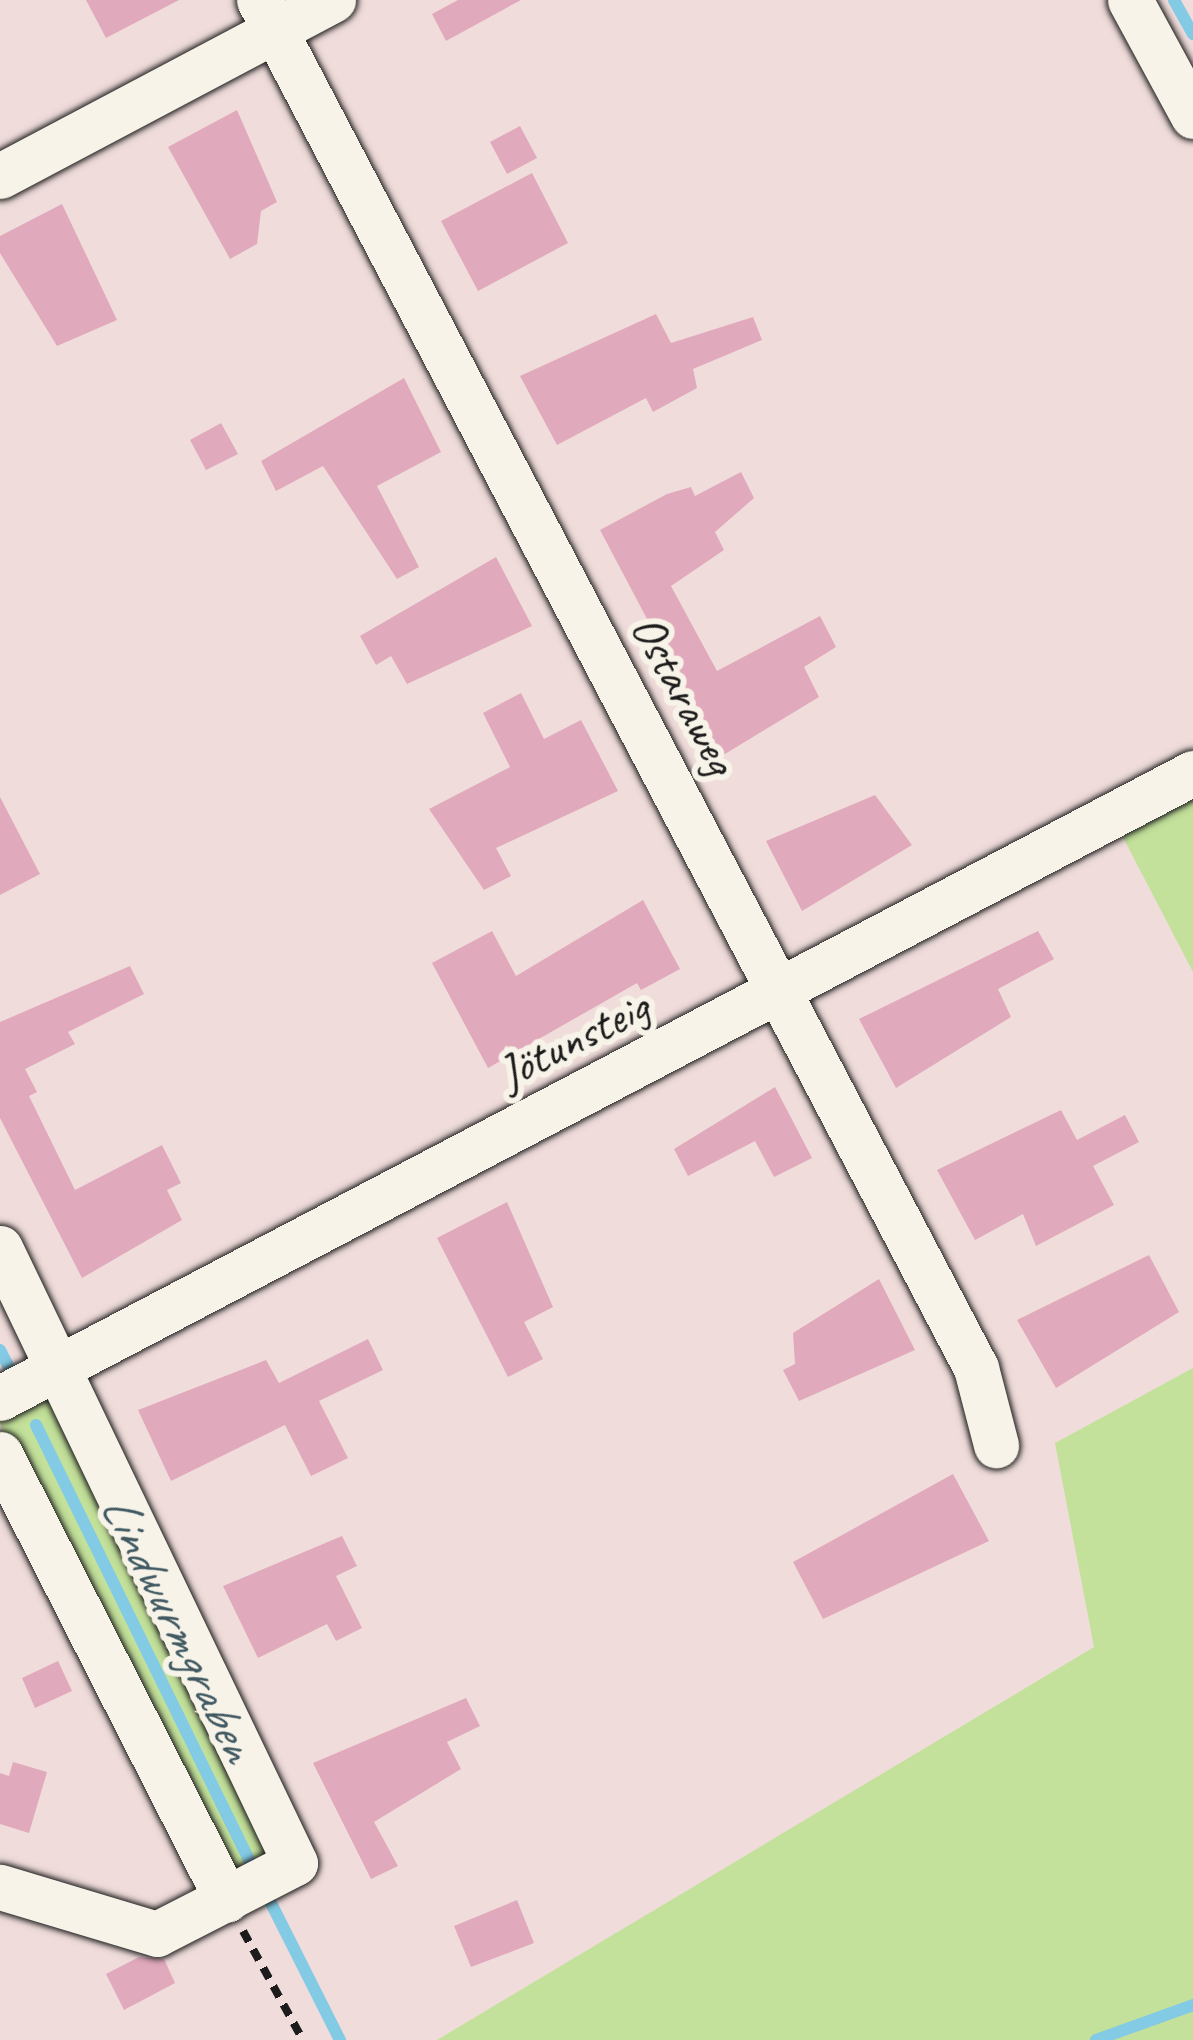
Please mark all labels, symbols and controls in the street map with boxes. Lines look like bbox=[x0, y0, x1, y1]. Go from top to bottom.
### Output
street label: Ostaraweg bbox=[618, 605, 750, 783]
street label: Jötunsteig bbox=[488, 978, 658, 1102]
water label: Lindwurmgraben bbox=[88, 1484, 270, 1770]

